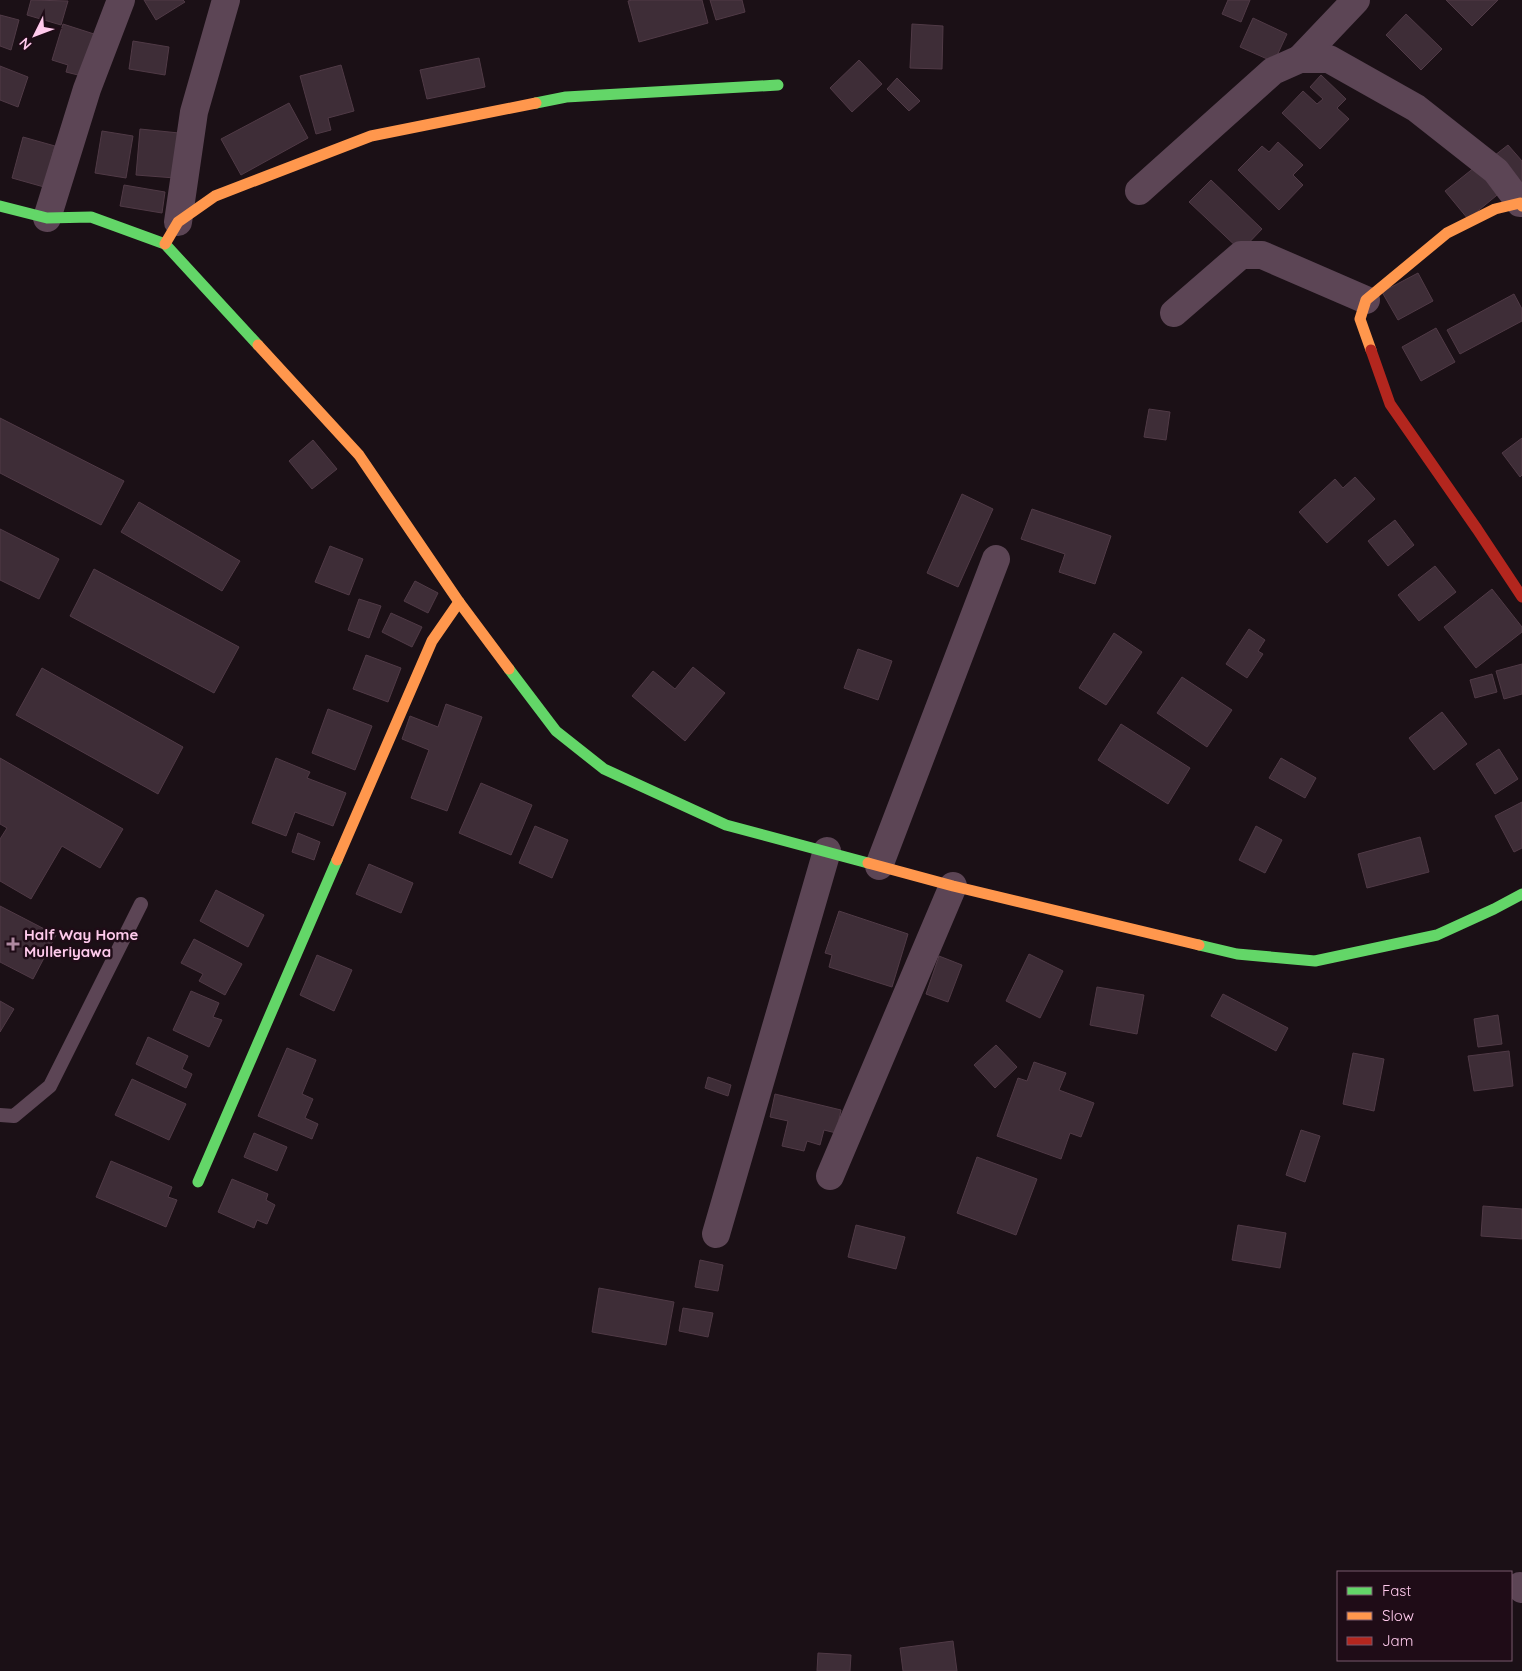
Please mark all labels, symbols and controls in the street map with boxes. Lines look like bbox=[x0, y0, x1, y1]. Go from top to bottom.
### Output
north arrow bbox=[10, 10, 60, 60]
text: N bbox=[15, 34, 35, 54]
place label: Half Way Home Mulleriyawa bbox=[24, 925, 138, 961]
marker: Half Way Home Mulleriyawa bbox=[6, 937, 20, 951]
legend bbox=[1337, 1571, 1512, 1661]
text: Fast bbox=[1382, 1581, 1411, 1600]
text: Slow bbox=[1382, 1606, 1414, 1625]
text: Jam bbox=[1382, 1631, 1413, 1650]

